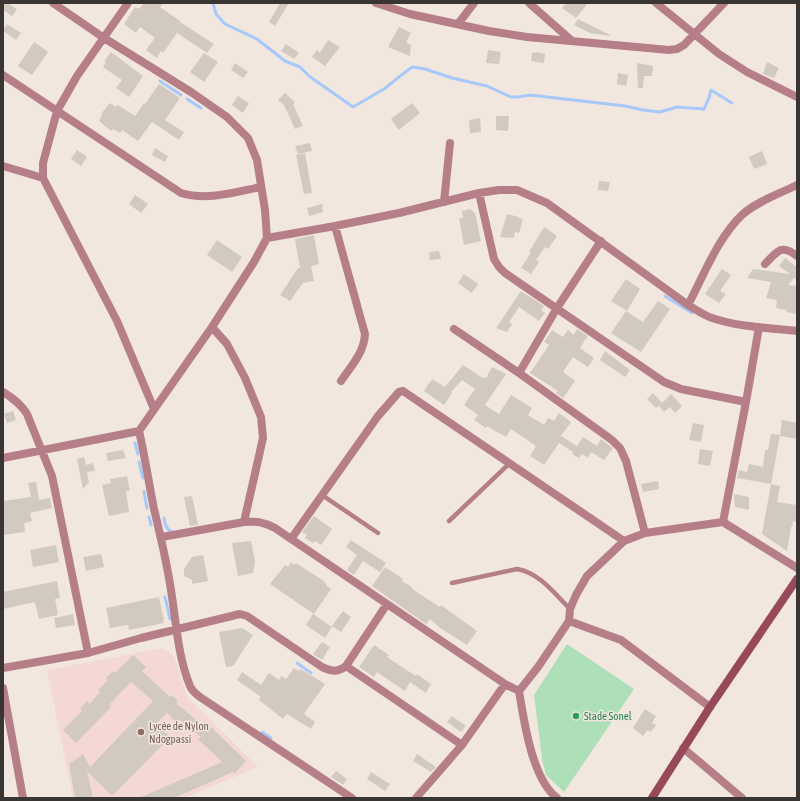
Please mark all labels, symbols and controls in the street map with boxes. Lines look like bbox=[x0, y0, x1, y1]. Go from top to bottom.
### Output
place label: Stade Sonel bbox=[584, 710, 632, 722]
marker: Stade Sonel bbox=[571, 711, 581, 721]
place label: Lycée de Nylon Ndogpassi bbox=[149, 720, 209, 745]
marker: Lycée de Nylon Ndogpassi bbox=[136, 727, 146, 737]

